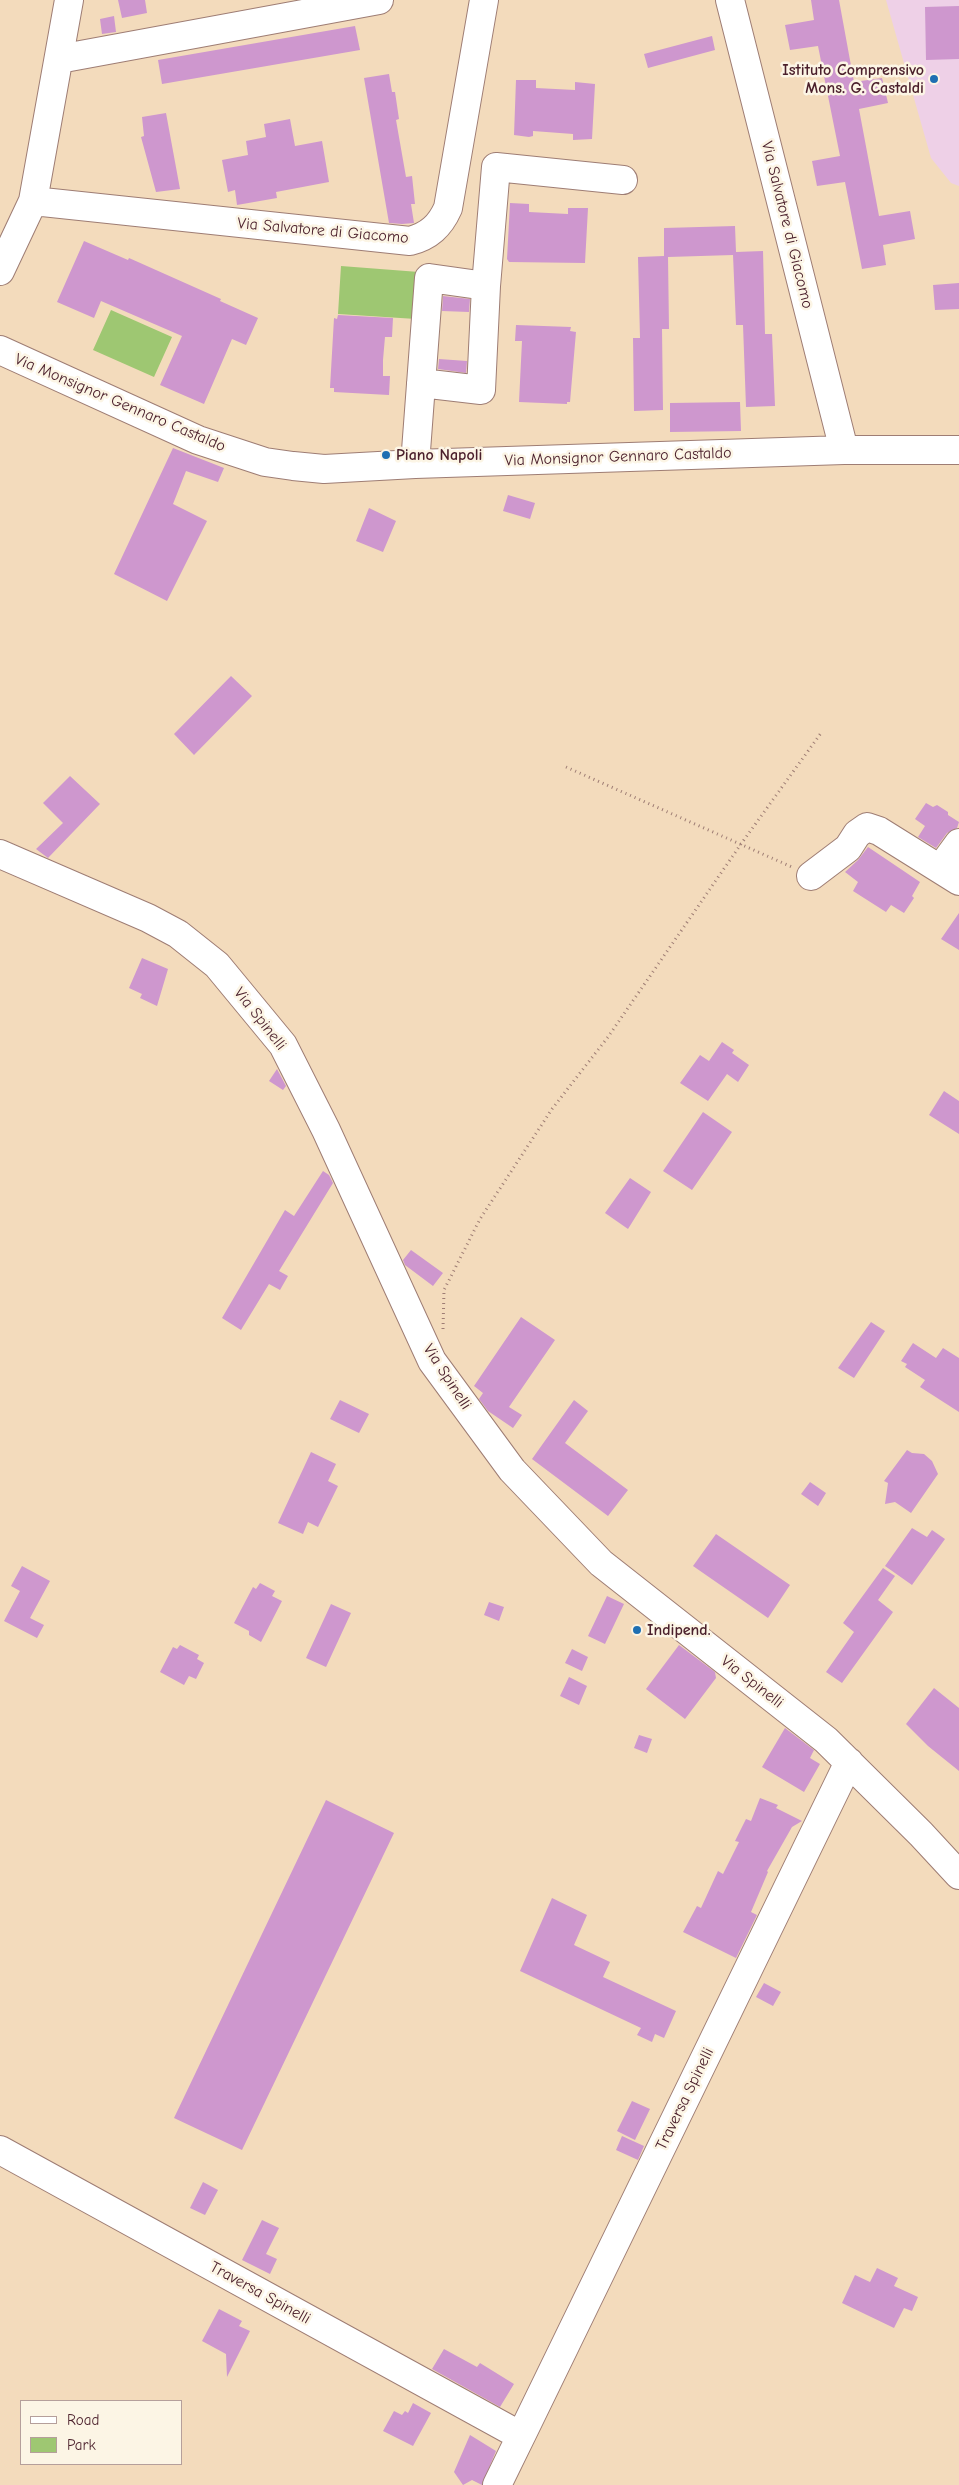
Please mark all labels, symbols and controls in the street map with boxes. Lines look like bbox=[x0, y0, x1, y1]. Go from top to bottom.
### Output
place label: Istituto Comprensivo Mons. G. Castaldi bbox=[782, 60, 924, 98]
marker: Istituto Comprensivo Mons. G. Castaldi bbox=[928, 73, 940, 85]
street label: Via Salvatore di Giacomo bbox=[757, 139, 817, 311]
street label: Via Salvatore di Giacomo bbox=[237, 214, 409, 248]
street label: Via Monsignor Gennaro Castaldo bbox=[12, 350, 228, 456]
street label: Via Monsignor Gennaro Castaldo bbox=[504, 443, 732, 471]
place label: Piano Napoli bbox=[396, 445, 482, 465]
marker: Piano Napoli bbox=[380, 449, 392, 461]
street label: Via Spinelli bbox=[230, 984, 290, 1054]
street label: Via Spinelli bbox=[419, 1341, 475, 1413]
place label: Indipend. bbox=[647, 1620, 711, 1640]
marker: Indipend. bbox=[631, 1624, 643, 1636]
street label: Via Spinelli bbox=[717, 1652, 787, 1712]
street label: Traversa Spinelli bbox=[652, 2044, 718, 2154]
street label: Traversa Spinelli bbox=[206, 2257, 314, 2329]
legend bbox=[20, 2400, 182, 2465]
text: Road bbox=[67, 2411, 99, 2429]
text: Park bbox=[67, 2436, 96, 2454]

